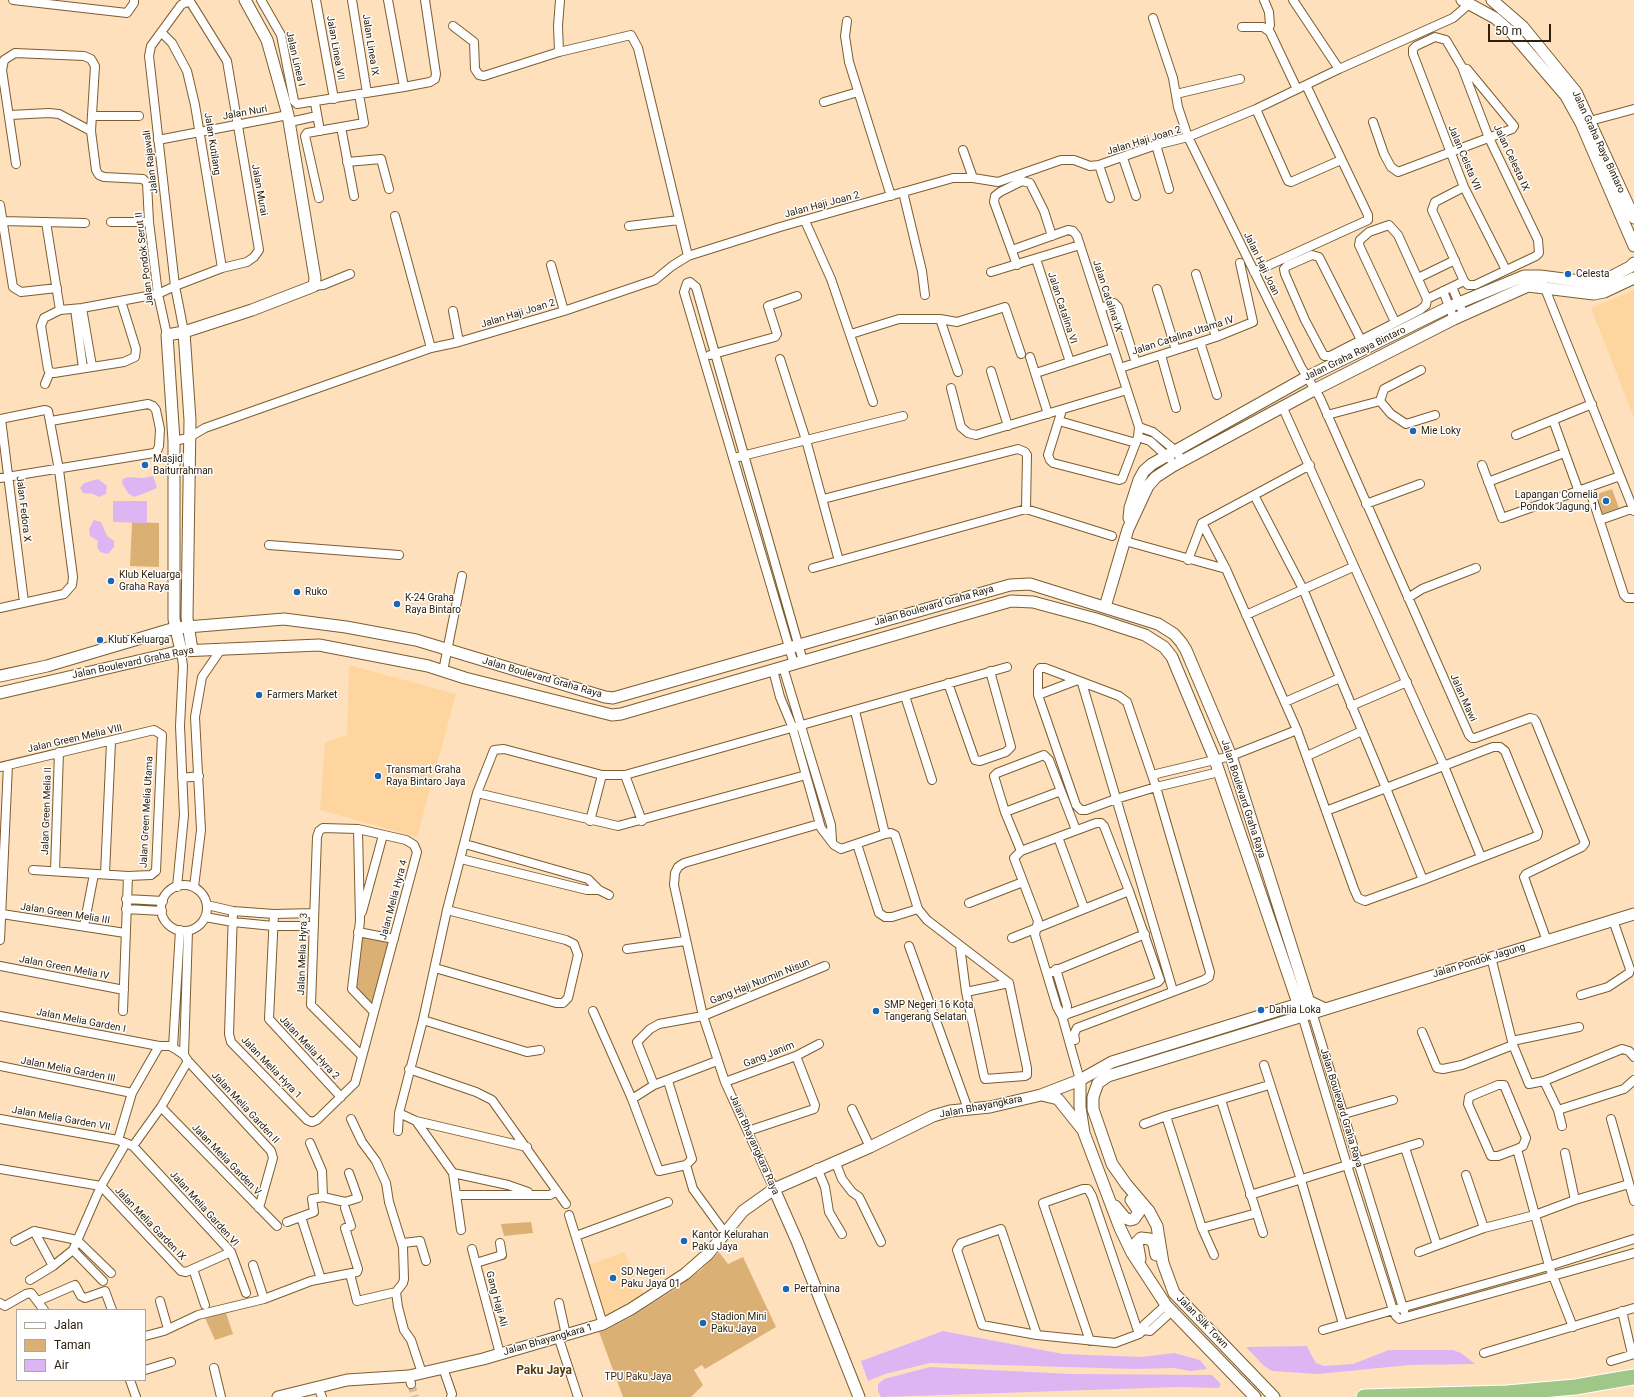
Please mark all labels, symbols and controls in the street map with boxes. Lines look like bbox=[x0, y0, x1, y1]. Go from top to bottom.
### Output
street label: Jalan Linea IX bbox=[359, 13, 381, 77]
street label: Jalan Linea VII bbox=[323, 15, 347, 81]
scale bar bbox=[1490, 16, 1553, 42]
text: 50 m bbox=[1495, 24, 1522, 38]
street label: Jalan Linea I bbox=[283, 30, 307, 88]
street label: Jalan Graha Raya Bintaro bbox=[1569, 89, 1627, 195]
street label: Jalan Nuri bbox=[222, 103, 268, 123]
street label: Jalan Kutilang bbox=[201, 112, 223, 176]
street label: Jalan Celesta IX bbox=[1490, 123, 1532, 193]
street label: Jalan Haji Joan 2 bbox=[1105, 124, 1183, 158]
street label: Jalan Celsta VII bbox=[1445, 124, 1483, 192]
street label: Jalan Rajawali bbox=[141, 129, 161, 195]
street label: Jalan Murai bbox=[249, 163, 269, 217]
street label: Jalan Haji Joan 2 bbox=[783, 189, 861, 221]
street label: Jalan Pondok Serut II bbox=[133, 211, 157, 307]
street label: Jalan Haji Joan bbox=[1241, 230, 1281, 298]
street label: Jalan Catalina IX bbox=[1090, 259, 1124, 333]
place label: Celesta bbox=[1576, 268, 1609, 280]
marker: Celesta bbox=[1563, 269, 1573, 279]
street label: Jalan Catalina VI bbox=[1045, 271, 1079, 345]
street label: Jalan Haji Joan 2 bbox=[479, 297, 557, 331]
street label: Jalan Catalina Utama IV bbox=[1130, 314, 1236, 358]
street label: Jalan Graha Raya Bintaro bbox=[1302, 324, 1408, 384]
place label: Mie Loky bbox=[1421, 425, 1461, 437]
marker: Mie Loky bbox=[1408, 426, 1418, 436]
place label: Masjid Baiturrahman bbox=[153, 453, 213, 476]
marker: Masjid Baiturrahman bbox=[140, 460, 150, 470]
street label: Jalan Fedora X bbox=[13, 475, 33, 543]
place label: Lapangan Cornelia Pondok Jagung 1 bbox=[1515, 489, 1598, 512]
marker: Lapangan Cornelia Pondok Jagung 1 bbox=[1601, 496, 1611, 506]
place label: Klub Keluarga Graha Raya bbox=[119, 569, 180, 592]
marker: Klub Keluarga Graha Raya bbox=[106, 576, 116, 586]
street label: Jalan Boulevard Graha Raya bbox=[873, 583, 995, 629]
place label: Ruko bbox=[305, 586, 327, 598]
marker: Ruko bbox=[292, 587, 302, 597]
place label: K-24 Graha Raya Bintaro bbox=[405, 592, 461, 616]
marker: K-24 Graha Raya Bintaro bbox=[392, 599, 402, 609]
place label: Klub Keluarga bbox=[108, 634, 169, 646]
marker: Klub Keluarga bbox=[95, 635, 105, 645]
street label: Jalan Boulevard Graha Raya bbox=[71, 644, 195, 682]
street label: Jalan Boulevard Graha Raya bbox=[481, 655, 603, 701]
street label: Jalan Mawi bbox=[1447, 672, 1479, 724]
place label: Farmers Market bbox=[267, 689, 337, 701]
marker: Farmers Market bbox=[254, 690, 264, 700]
street label: Jalan Green Melia VIII bbox=[26, 722, 124, 756]
street label: Jalan Boulevard Graha Raya bbox=[1218, 738, 1268, 860]
street label: Jalan Green Melia Utama bbox=[138, 756, 156, 868]
place label: Transmart Graha Raya Bintaro Jaya bbox=[386, 764, 465, 788]
street label: Jalan Green Melia II bbox=[39, 767, 55, 855]
marker: Transmart Graha Raya Bintaro Jaya bbox=[373, 771, 383, 781]
street label: Jalan Melia Hyra 4 bbox=[378, 859, 410, 941]
street label: Jalan Green Melia III bbox=[19, 901, 111, 927]
street label: Jalan Melia Hyra 3 bbox=[296, 913, 310, 995]
street label: Jalan Pondok Jagung bbox=[1431, 941, 1527, 981]
street label: Jalan Green Melia IV bbox=[18, 953, 110, 983]
street label: Gang Haji Nurmin Nisun bbox=[708, 956, 812, 1008]
place label: SMP Negeri 16 Kota Tangerang Selatan bbox=[884, 999, 973, 1022]
place label: Dahlia Loka bbox=[1269, 1004, 1321, 1016]
marker: Dahlia Loka bbox=[1256, 1005, 1266, 1015]
street label: Jalan Melia Garden I bbox=[35, 1006, 127, 1036]
marker: SMP Negeri 16 Kota Tangerang Selatan bbox=[871, 1006, 881, 1016]
street label: Jalan Melia Hyra 2 bbox=[277, 1014, 341, 1082]
street label: Jalan Melia Hyra 1 bbox=[238, 1034, 304, 1102]
street label: Gang Janim bbox=[742, 1039, 796, 1071]
street label: Jalan Boulevard Graha Raya bbox=[1317, 1047, 1365, 1169]
street label: Jalan Melia Garden III bbox=[20, 1055, 116, 1085]
street label: Jalan Melia Garden II bbox=[209, 1070, 281, 1146]
street label: Jalan Bhayangkara Raya bbox=[726, 1093, 782, 1197]
street label: Jalan Bhayangkara bbox=[938, 1093, 1024, 1121]
street label: Jalan Melia Garden VII bbox=[11, 1104, 111, 1134]
street label: Jalan Melia Garden V bbox=[189, 1122, 263, 1198]
street label: Jalan Melia Garden VI bbox=[167, 1169, 241, 1249]
street label: Jalan Melia Garden IX bbox=[112, 1185, 188, 1263]
place label: Kantor Kelurahan Paku Jaya bbox=[692, 1229, 768, 1252]
marker: Kantor Kelurahan Paku Jaya bbox=[679, 1236, 689, 1246]
place label: SD Negeri Paku Jaya 01 bbox=[621, 1266, 680, 1290]
street label: Gang Haji Ali bbox=[483, 1270, 509, 1328]
marker: SD Negeri Paku Jaya 01 bbox=[608, 1273, 618, 1283]
place label: Pertamina bbox=[794, 1283, 840, 1295]
marker: Pertamina bbox=[781, 1284, 791, 1294]
street label: Jalan Silk Town bbox=[1174, 1293, 1230, 1351]
legend bbox=[16, 1309, 146, 1381]
place label: Stadion Mini Paku Jaya bbox=[711, 1311, 767, 1334]
text: Jalan bbox=[54, 1318, 83, 1332]
marker: Stadion Mini Paku Jaya bbox=[698, 1318, 708, 1328]
street label: Jalan Bhayangkara 1 bbox=[502, 1321, 594, 1359]
text: Taman bbox=[54, 1338, 91, 1352]
text: Air bbox=[54, 1358, 69, 1372]
district label: Paku Jaya bbox=[516, 1364, 572, 1378]
park label: TPU Paku Jaya bbox=[605, 1371, 671, 1383]

